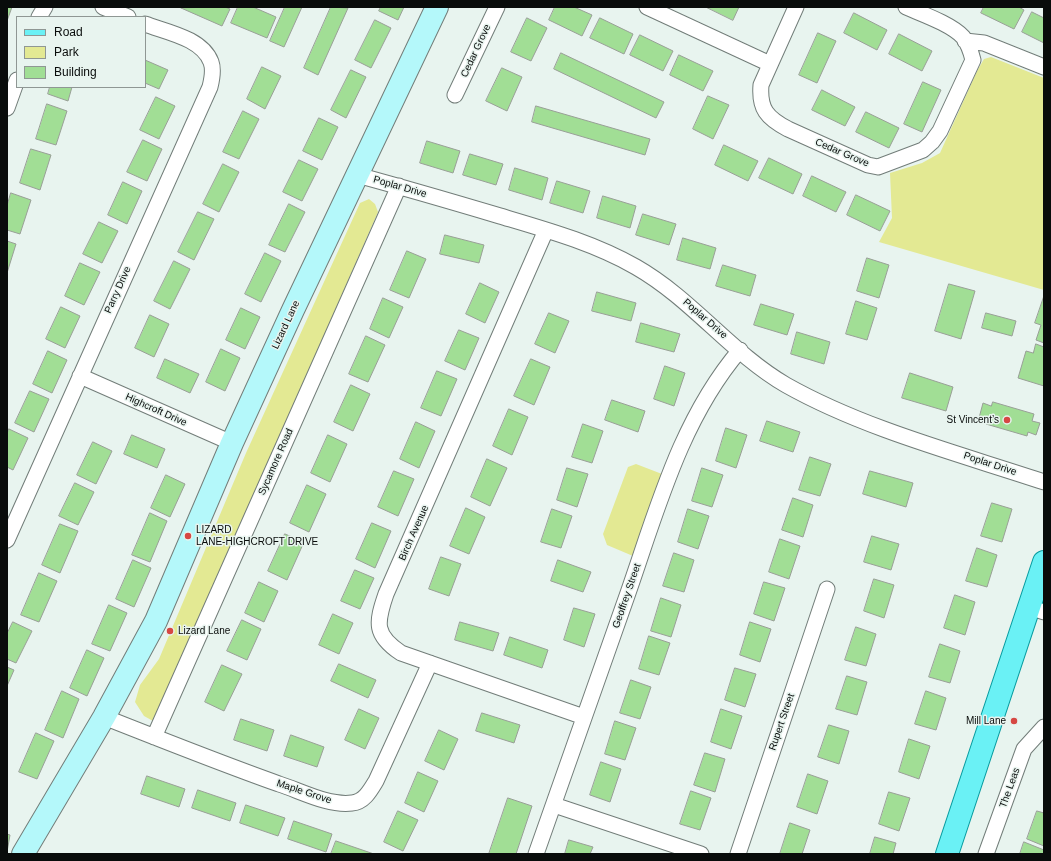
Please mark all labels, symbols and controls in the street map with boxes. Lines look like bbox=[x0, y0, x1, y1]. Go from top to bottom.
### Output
legend bbox=[16, 16, 146, 88]
street label: Cedar Grove bbox=[458, 23, 494, 79]
text: Road bbox=[54, 25, 83, 39]
text: Park bbox=[54, 45, 79, 59]
text: Building bbox=[54, 65, 97, 79]
street label: Cedar Grove bbox=[813, 136, 871, 170]
street label: Poplar Drive bbox=[372, 174, 428, 200]
street label: Parry Drive bbox=[102, 265, 134, 315]
street label: Poplar Drive bbox=[680, 296, 730, 342]
street label: Lizard Lane bbox=[270, 299, 302, 351]
street label: Highcroft Drive bbox=[123, 391, 189, 429]
place label: St Vincent’s bbox=[947, 414, 999, 426]
marker: St Vincent’s bbox=[1002, 415, 1012, 425]
street label: Sycamore Road bbox=[256, 427, 296, 497]
street label: Poplar Drive bbox=[962, 450, 1018, 478]
street label: Birch Avenue bbox=[396, 503, 432, 563]
place label: LIZARD LANE-HIGHCROFT DRIVE bbox=[196, 524, 318, 548]
marker: LIZARD LANE-HIGHCROFT DRIVE bbox=[183, 531, 193, 541]
street label: Geoffrey Street bbox=[610, 562, 644, 630]
place label: Lizard Lane bbox=[178, 625, 230, 637]
marker: Lizard Lane bbox=[165, 626, 175, 636]
street label: Rupert Street bbox=[767, 692, 797, 752]
place label: Mill Lane bbox=[966, 715, 1006, 727]
marker: Mill Lane bbox=[1009, 716, 1019, 726]
street label: The Leas bbox=[997, 766, 1023, 810]
street label: Maple Grove bbox=[275, 777, 333, 807]

